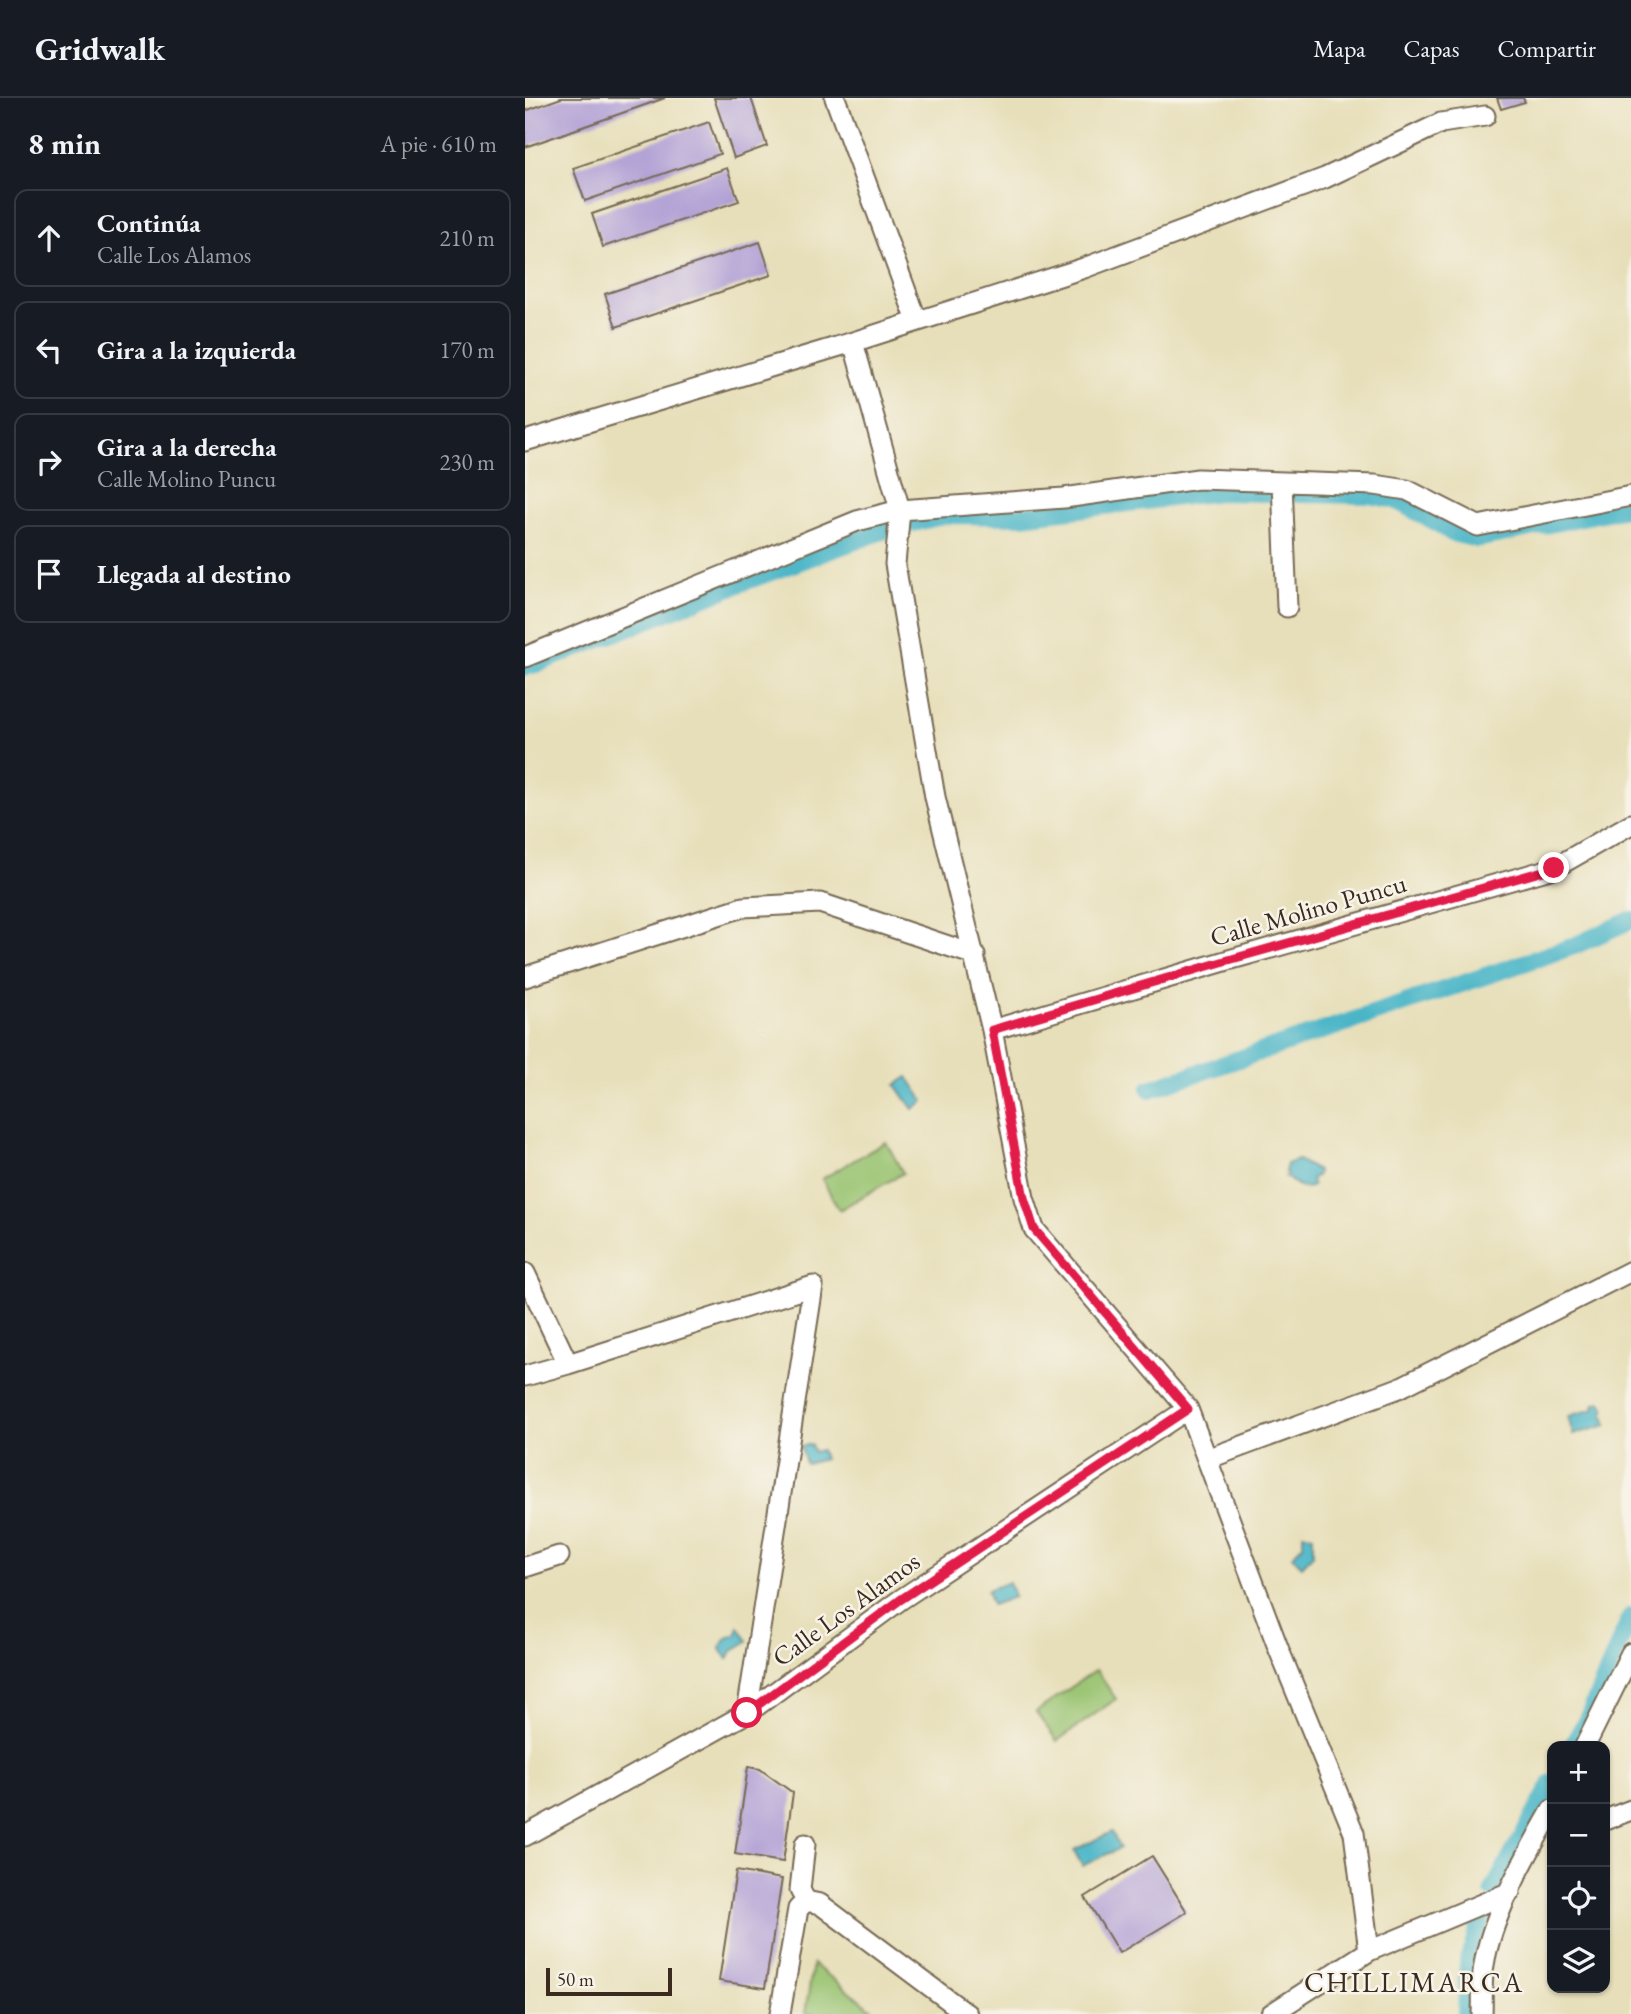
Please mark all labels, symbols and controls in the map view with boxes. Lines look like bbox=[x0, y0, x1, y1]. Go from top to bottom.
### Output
text: Gridwalk bbox=[35, 27, 165, 70]
text: Mapa bbox=[1313, 33, 1365, 64]
text: Capas bbox=[1403, 33, 1459, 64]
text: Compartir bbox=[1497, 33, 1596, 64]
text: 8 min bbox=[28, 124, 101, 163]
text: A pie · 610 m bbox=[381, 129, 497, 159]
text: Continúa bbox=[97, 206, 201, 240]
icon: ahead bbox=[30, 219, 68, 257]
text: 210 m bbox=[439, 223, 495, 253]
text: Calle Los Alamos bbox=[97, 240, 251, 270]
icon: left bbox=[30, 331, 68, 369]
text: Gira a la izquierda bbox=[97, 333, 296, 367]
text: 170 m bbox=[439, 335, 495, 365]
text: Gira a la derecha bbox=[97, 430, 277, 464]
icon: right bbox=[30, 443, 68, 481]
text: 230 m bbox=[439, 447, 495, 477]
text: Calle Molino Puncu bbox=[97, 464, 276, 494]
icon: arrive bbox=[30, 555, 68, 593]
text: Llegada al destino bbox=[97, 557, 291, 591]
route end bbox=[1538, 852, 1569, 883]
street label: Calle Molino Puncu bbox=[1206, 866, 1410, 954]
street label: Calle Los Alamos bbox=[765, 1544, 927, 1674]
route start bbox=[731, 1697, 762, 1728]
map controls bbox=[1547, 1741, 1610, 1993]
button: + bbox=[1547, 1741, 1610, 1804]
button: − bbox=[1547, 1804, 1610, 1867]
button: locate bbox=[1547, 1867, 1610, 1930]
button: layers bbox=[1547, 1930, 1610, 1993]
district label: CHILLIMARCA bbox=[1304, 1964, 1524, 2000]
scale bar bbox=[546, 1965, 672, 1997]
text: 50 m bbox=[557, 1967, 594, 1992]

